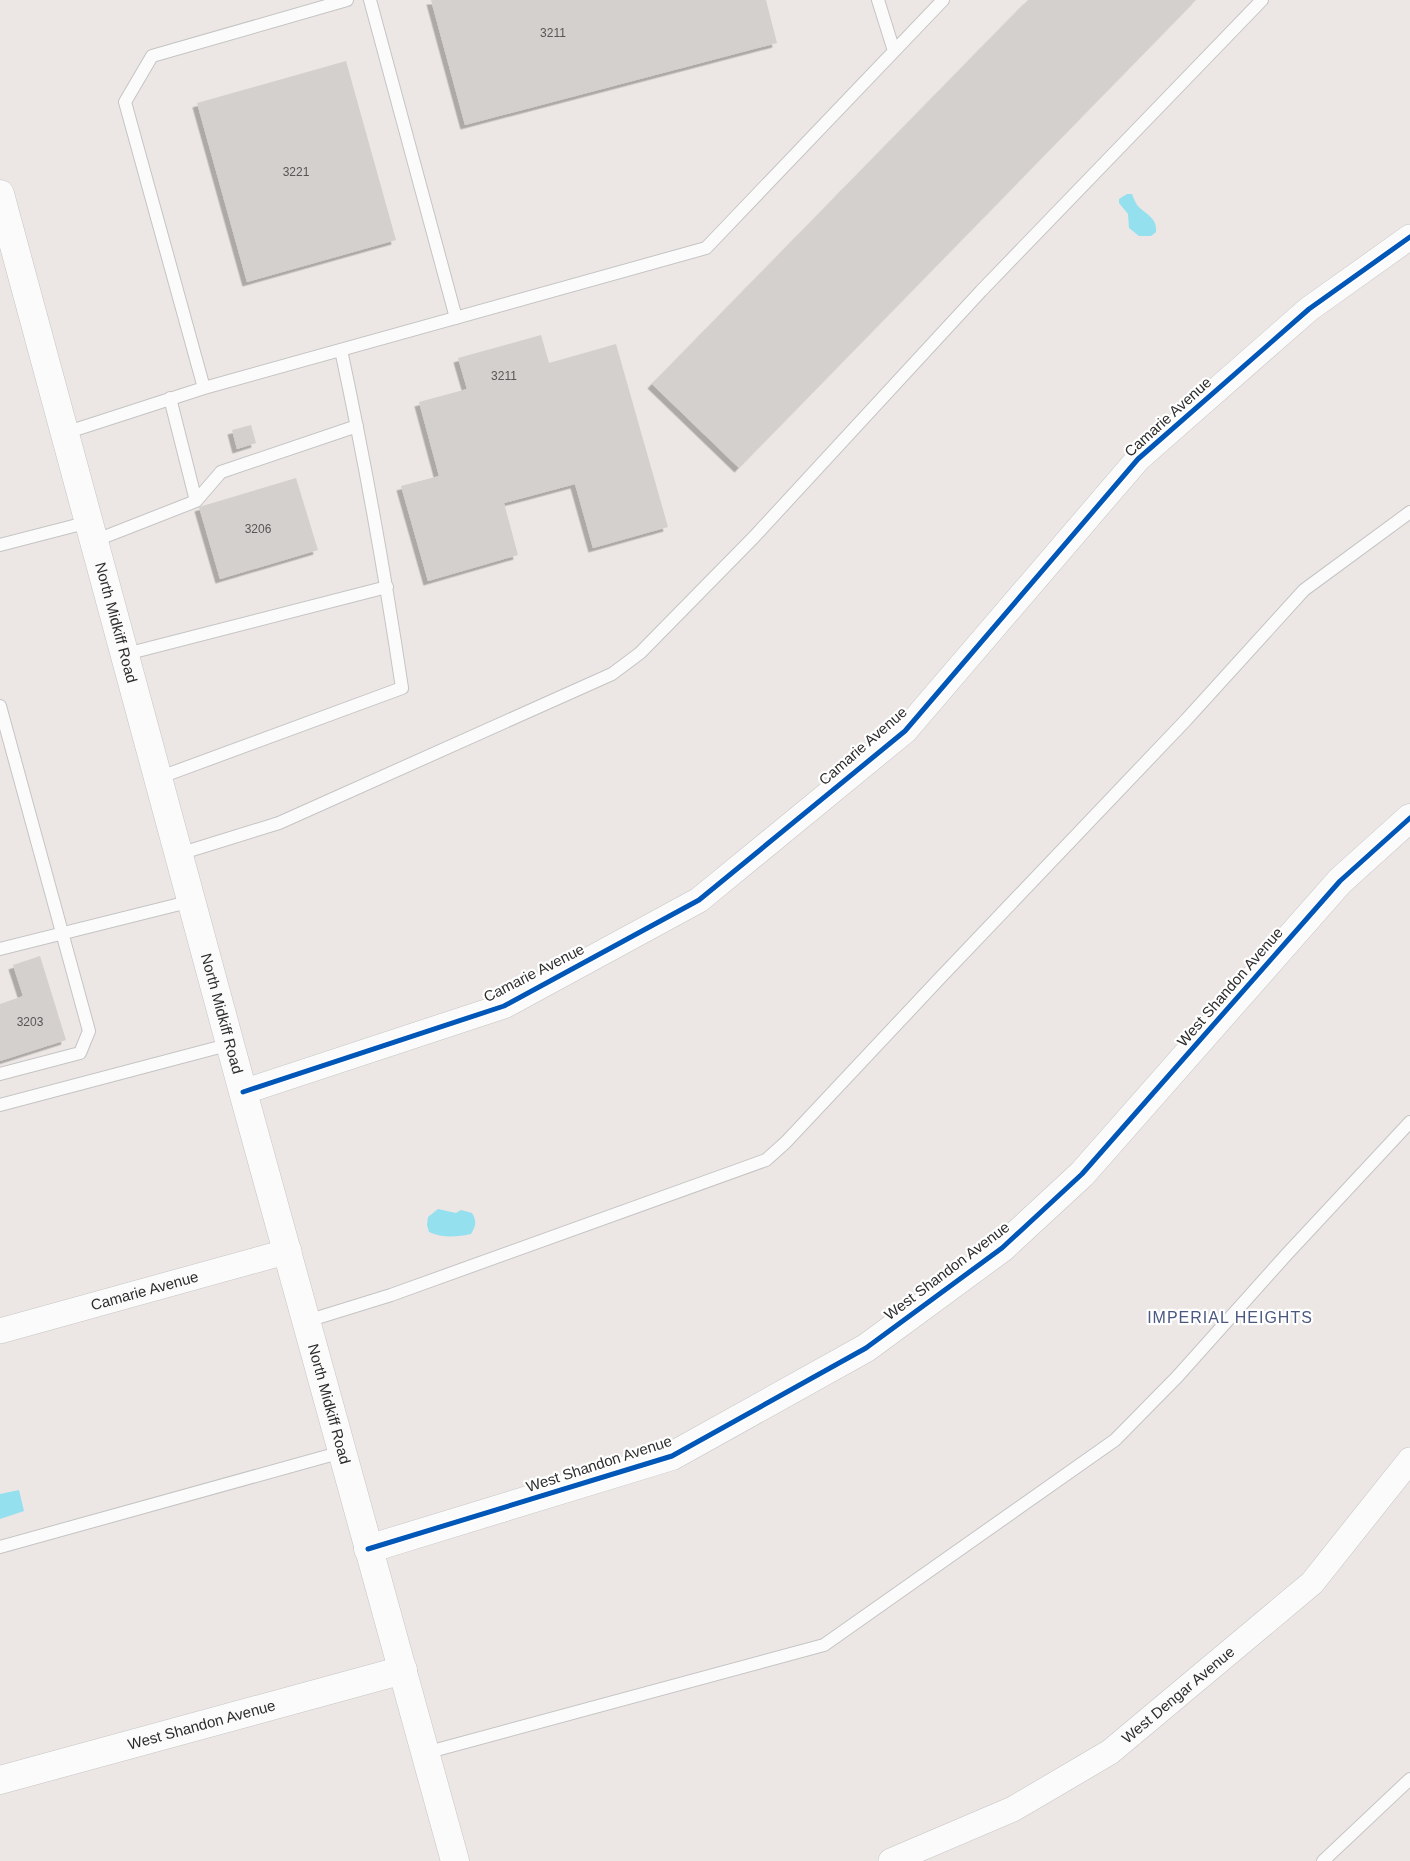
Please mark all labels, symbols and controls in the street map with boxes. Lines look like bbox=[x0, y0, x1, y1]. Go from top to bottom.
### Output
house number: 3211 bbox=[540, 26, 566, 40]
house number: 3221 bbox=[283, 165, 310, 179]
house number: 3211 bbox=[491, 369, 517, 383]
street label: Camarie Avenue bbox=[1121, 373, 1214, 460]
house number: 3206 bbox=[245, 522, 272, 536]
street label: North Midkiff Road bbox=[92, 560, 141, 685]
street label: Camarie Avenue bbox=[815, 703, 910, 788]
street label: West Shandon Avenue bbox=[1173, 924, 1286, 1050]
street label: Camarie Avenue bbox=[481, 940, 587, 1005]
street label: North Midkiff Road bbox=[198, 951, 247, 1075]
house number: 3203 bbox=[17, 1015, 44, 1029]
street label: West Shandon Avenue bbox=[881, 1218, 1013, 1323]
street label: Camarie Avenue bbox=[89, 1268, 200, 1313]
district label: IMPERIAL HEIGHTS bbox=[1147, 1309, 1313, 1326]
street label: North Midkiff Road bbox=[305, 1342, 354, 1466]
street label: West Shandon Avenue bbox=[524, 1432, 674, 1495]
street label: West Dengar Avenue bbox=[1118, 1643, 1237, 1746]
street label: West Shandon Avenue bbox=[126, 1696, 277, 1753]

